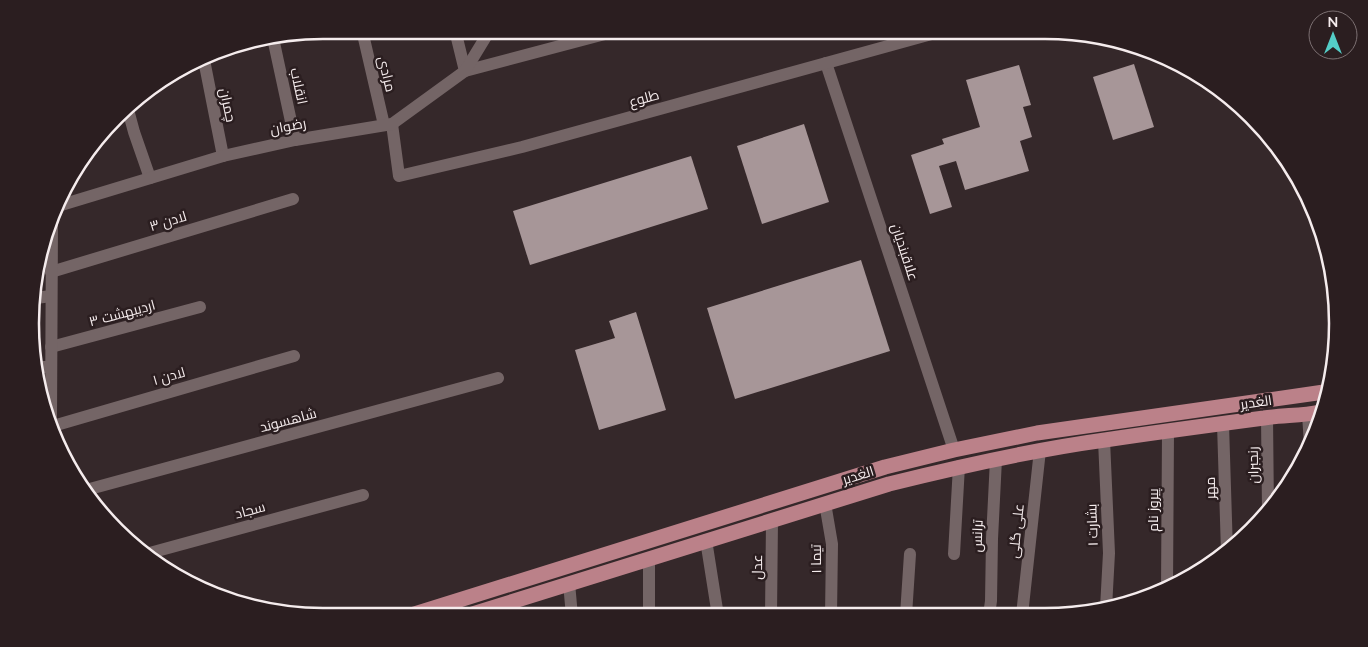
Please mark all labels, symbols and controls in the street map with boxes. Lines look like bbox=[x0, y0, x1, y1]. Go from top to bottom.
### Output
north arrow bbox=[1308, 10, 1358, 60]
text: N bbox=[1328, 13, 1338, 30]
street label: مرادی bbox=[375, 54, 400, 93]
street label: انقلاب bbox=[287, 66, 312, 106]
street label: طلوع bbox=[627, 85, 661, 111]
street label: چمران bbox=[215, 86, 240, 124]
street label: رضوان bbox=[268, 114, 307, 137]
street label: لادن ۳ bbox=[147, 207, 189, 234]
street label: علاقبندیان bbox=[888, 221, 923, 283]
street label: اردیبهشت ۳ bbox=[87, 296, 157, 330]
street label: لادن ۱ bbox=[151, 363, 187, 388]
street label: الغدیر bbox=[1238, 391, 1273, 412]
street label: شاهسوند bbox=[258, 404, 318, 435]
street label: رنجبران bbox=[1244, 446, 1261, 484]
street label: الغدیر bbox=[839, 462, 876, 488]
street label: مهر bbox=[1201, 477, 1218, 500]
street label: پیروز نام bbox=[1144, 488, 1163, 532]
street label: سجاد bbox=[233, 497, 267, 522]
street label: علی گلی bbox=[1004, 503, 1027, 559]
street label: بشارت ۱ bbox=[1082, 503, 1101, 547]
street label: ترانس bbox=[967, 519, 986, 553]
street label: تیما ۱ bbox=[807, 544, 824, 574]
street label: عدل bbox=[748, 554, 766, 580]

